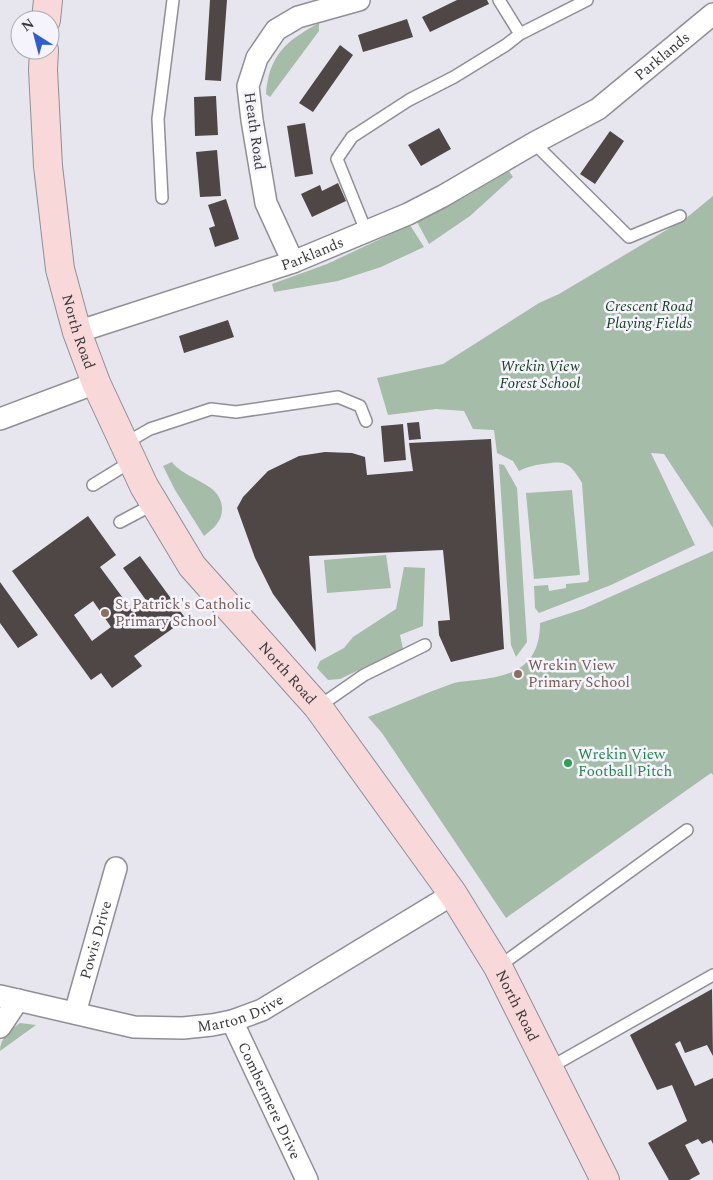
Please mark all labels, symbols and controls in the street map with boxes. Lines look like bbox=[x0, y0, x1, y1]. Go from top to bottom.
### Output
north arrow bbox=[10, 10, 60, 60]
text: N bbox=[17, 13, 38, 37]
street label: Parklands bbox=[630, 26, 695, 86]
street label: Heath Road bbox=[238, 91, 271, 171]
street label: Parklands bbox=[278, 231, 347, 277]
street label: North Road bbox=[55, 292, 101, 373]
park label: Crescent Road Playing Fields bbox=[605, 295, 693, 335]
park label: Wrekin View Forest School bbox=[500, 355, 581, 395]
place label: St Patrick's Catholic Primary School bbox=[115, 593, 251, 633]
marker: St Patrick's Catholic Primary School bbox=[99, 607, 111, 619]
street label: North Road bbox=[253, 637, 322, 710]
place label: Wrekin View Primary School bbox=[528, 654, 630, 694]
marker: Wrekin View Primary School bbox=[512, 668, 524, 680]
place label: Wrekin View Football Pitch bbox=[578, 743, 672, 783]
marker: Wrekin View Football Pitch bbox=[562, 757, 574, 769]
street label: Powis Drive bbox=[74, 898, 118, 982]
street label: North Road bbox=[489, 966, 545, 1046]
street label: Marton Drive bbox=[196, 989, 288, 1038]
street label: Combermere Drive bbox=[232, 1038, 307, 1163]

